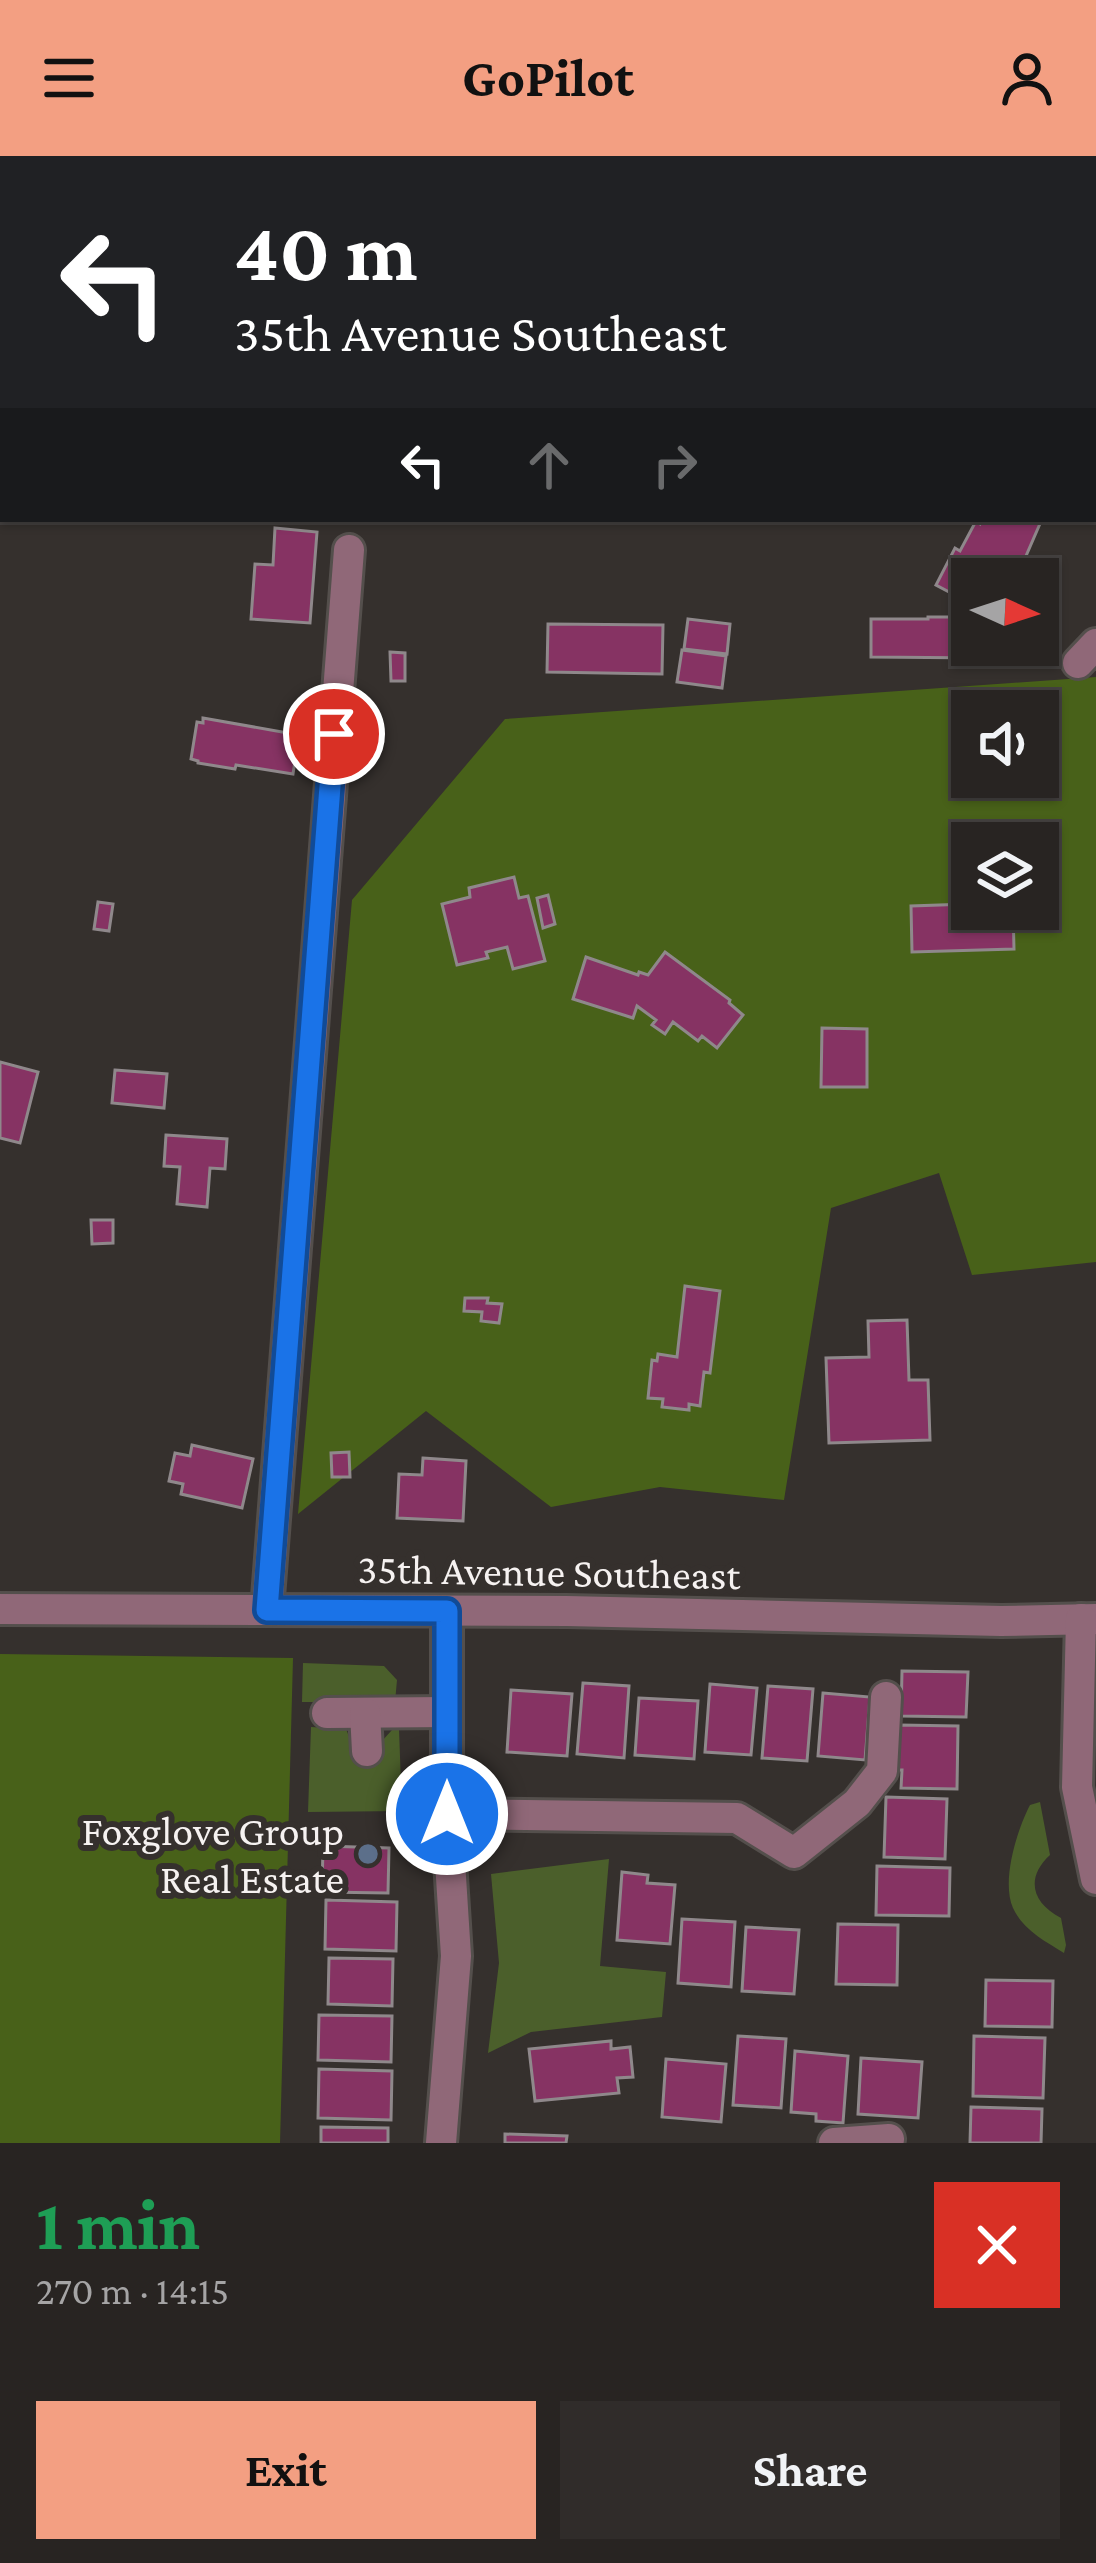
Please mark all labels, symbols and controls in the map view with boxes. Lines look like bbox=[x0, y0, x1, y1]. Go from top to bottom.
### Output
icon: menu bbox=[36, 45, 102, 111]
icon: person bbox=[994, 45, 1060, 111]
text: GoPilot bbox=[462, 48, 634, 108]
icon: left bbox=[36, 204, 192, 360]
text: 40 m bbox=[234, 205, 418, 298]
text: 35th Avenue Southeast bbox=[234, 303, 726, 363]
icon: left bbox=[390, 432, 456, 498]
icon: ahead bbox=[516, 432, 582, 498]
icon: right bbox=[642, 432, 708, 498]
north arrow bbox=[951, 558, 1059, 666]
map controls bbox=[951, 558, 1059, 930]
pin bbox=[283, 683, 385, 785]
button: sound bbox=[951, 690, 1059, 798]
icon: arrive bbox=[301, 701, 367, 767]
button: layers bbox=[951, 822, 1059, 930]
street label: 35th Avenue Southeast bbox=[357, 1545, 742, 1598]
position arrow bbox=[384, 1751, 510, 1877]
place label: Foxglove Group Real Estate bbox=[82, 1807, 344, 1902]
marker: Foxglove Group Real Estate bbox=[355, 1841, 381, 1867]
button: close bbox=[934, 2182, 1060, 2308]
text: 1 min bbox=[36, 2184, 200, 2264]
text: 270 m · 14:15 bbox=[36, 2269, 229, 2312]
button: Exit bbox=[36, 2401, 536, 2539]
button: Share bbox=[560, 2401, 1060, 2539]

